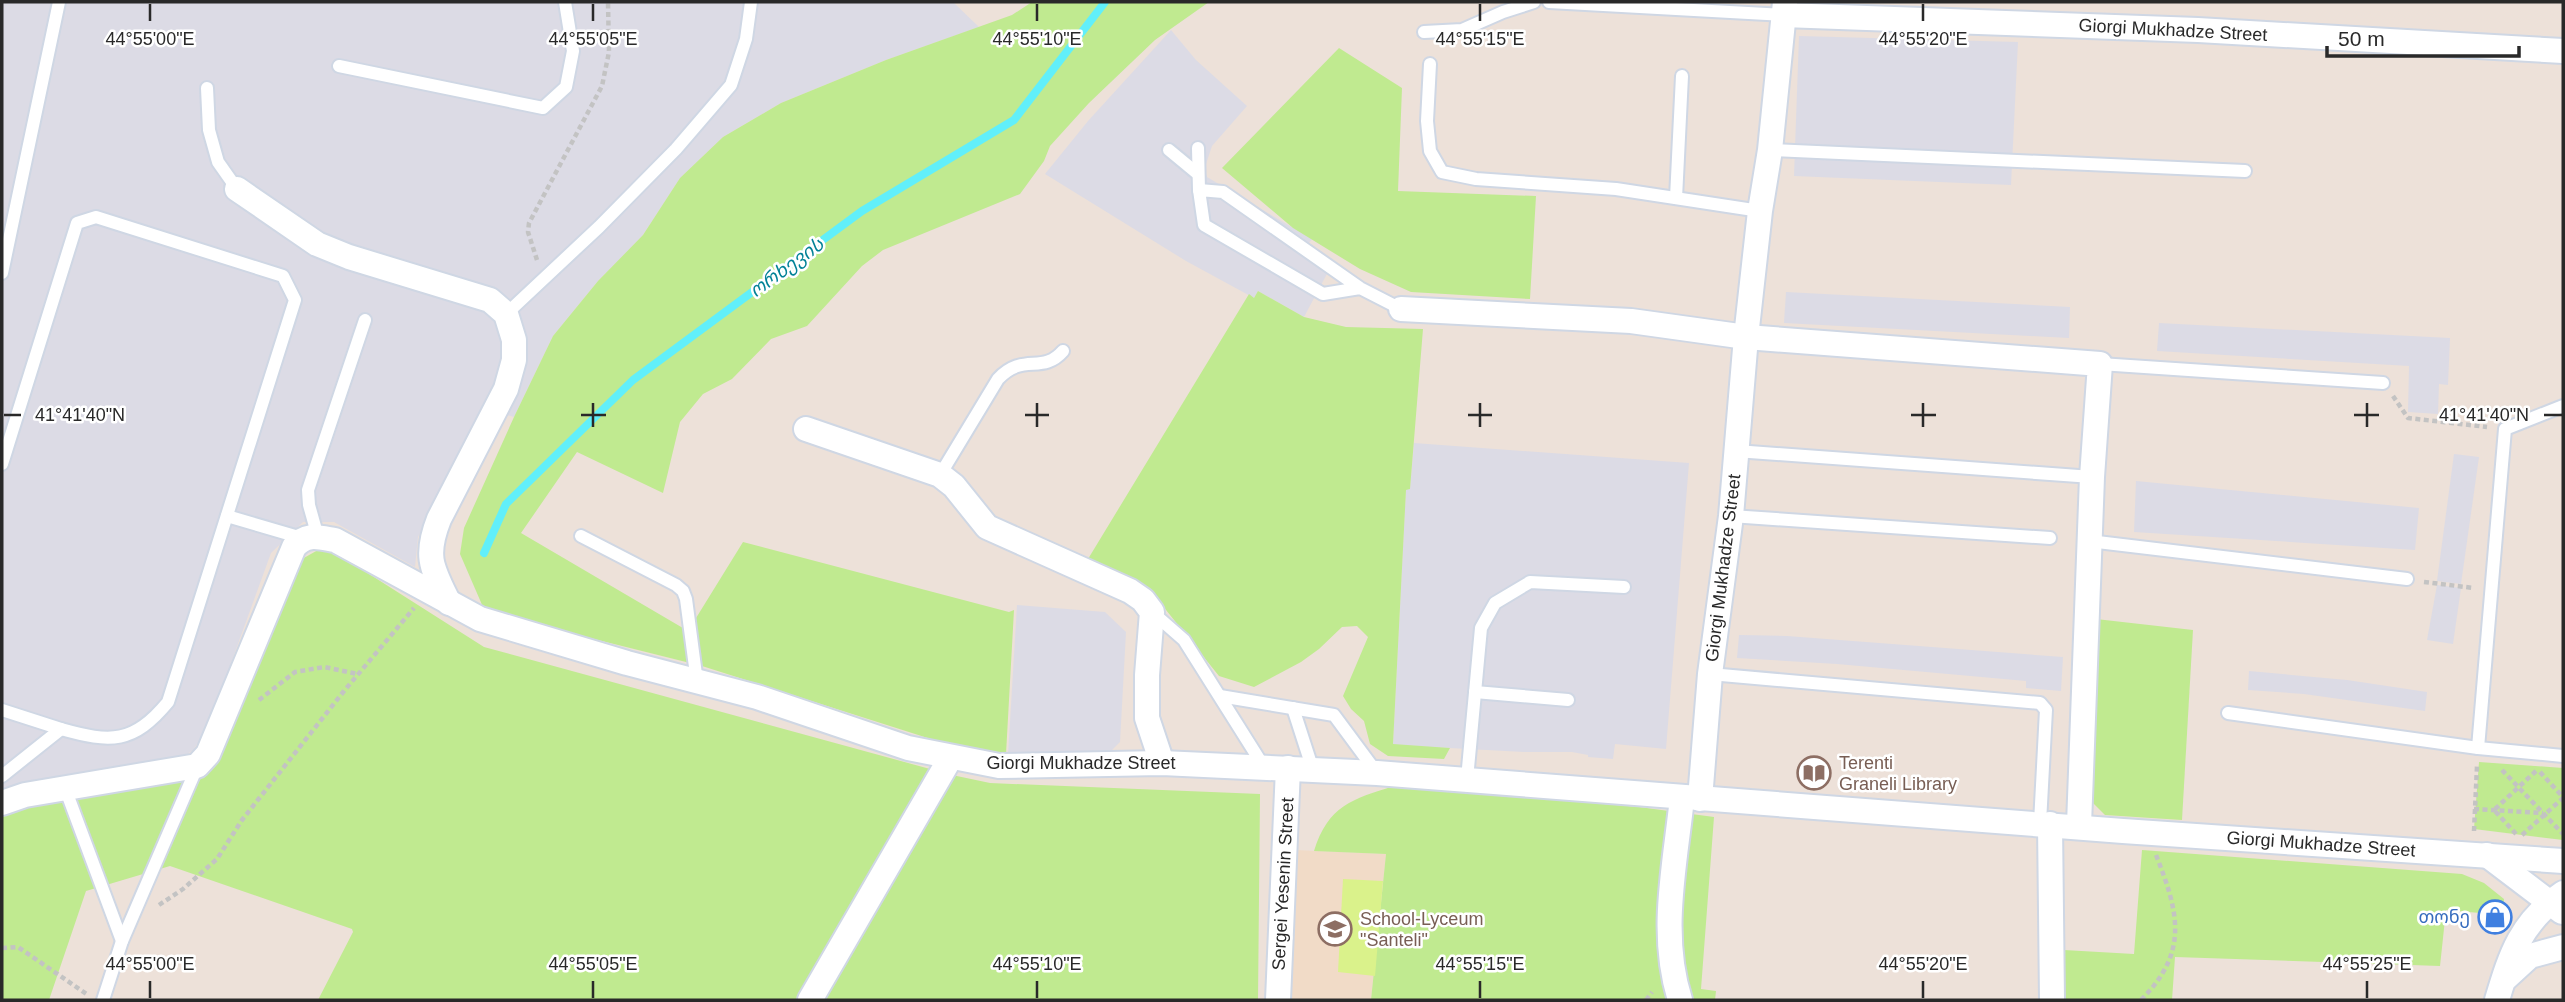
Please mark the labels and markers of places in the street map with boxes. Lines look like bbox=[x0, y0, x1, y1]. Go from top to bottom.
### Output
place label: Terenti Graneli Library bbox=[1839, 753, 1957, 794]
library icon: Terenti Graneli Library bbox=[1795, 754, 1833, 792]
shop icon: თონე bbox=[2476, 898, 2514, 936]
place label: თონე bbox=[2418, 907, 2470, 928]
place label: School-Lyceum "Santeli" bbox=[1360, 909, 1483, 950]
school or university icon: School-Lyceum "Santeli" bbox=[1316, 910, 1354, 948]

